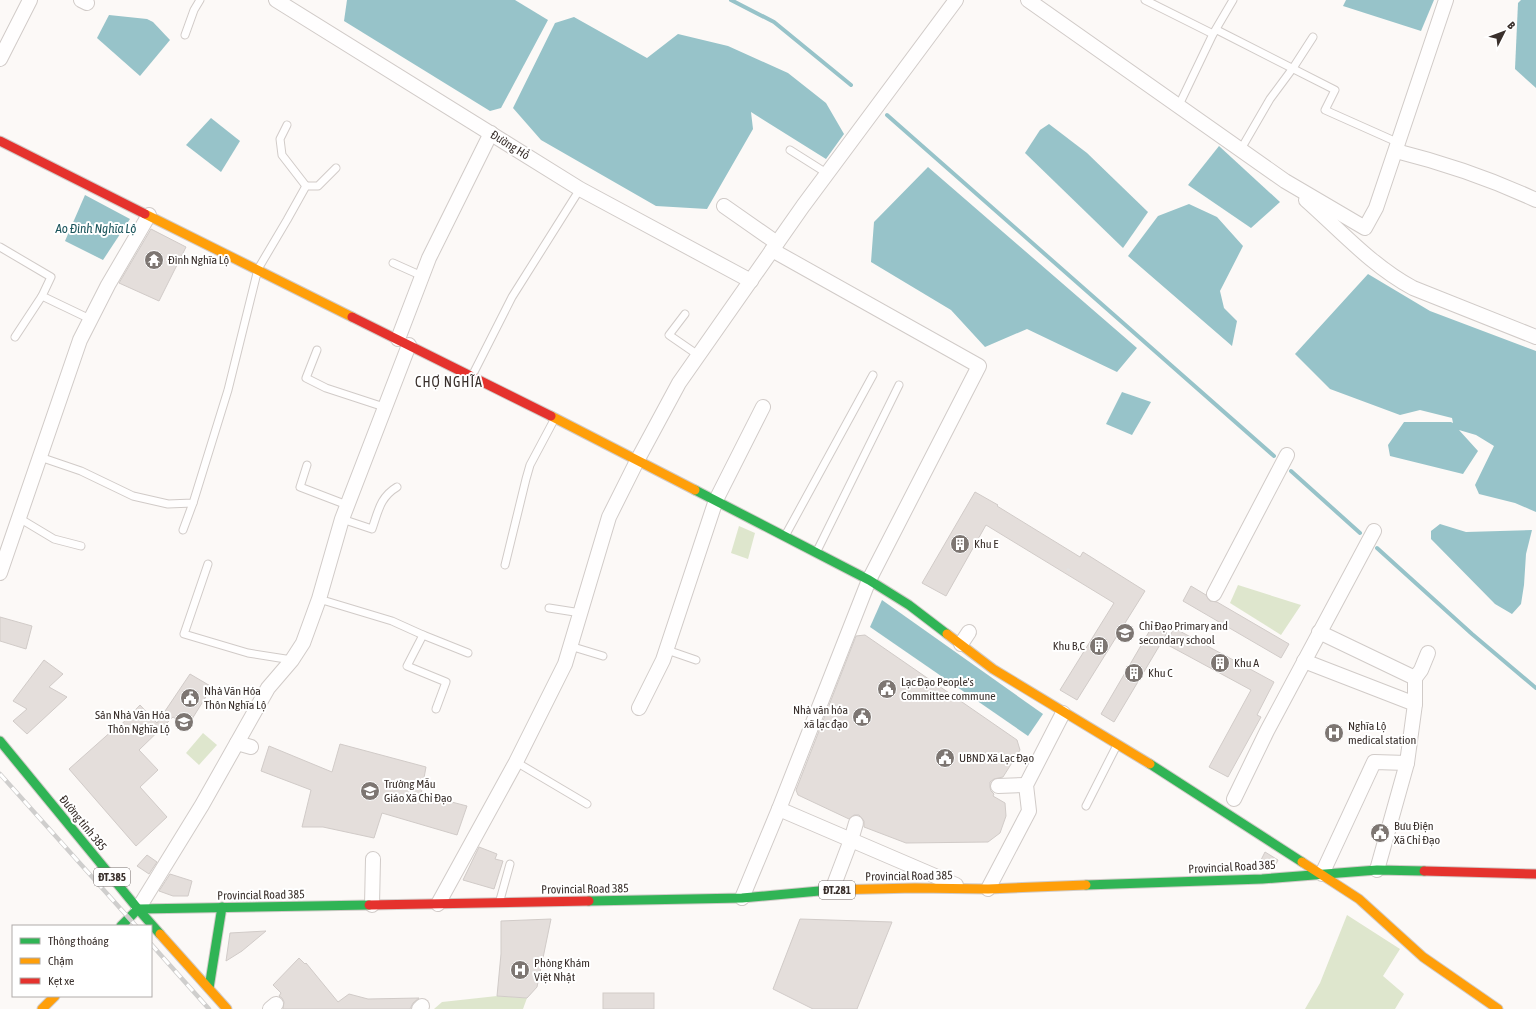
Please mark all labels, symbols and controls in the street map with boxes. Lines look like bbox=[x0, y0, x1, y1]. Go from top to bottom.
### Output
north arrow bbox=[1484, 12, 1524, 52]
text: B bbox=[1505, 19, 1518, 32]
street label: Đường Hồ bbox=[488, 128, 532, 163]
water label: Ao Đình Nghĩa Lộ bbox=[55, 221, 136, 236]
temple icon: Đình Nghĩa Lộ bbox=[143, 249, 165, 271]
place label: Đình Nghĩa Lộ bbox=[168, 253, 229, 267]
district label: CHỢ NGHĨA bbox=[415, 374, 483, 390]
building icon: Khu E bbox=[949, 533, 971, 555]
place label: Khu E bbox=[974, 537, 998, 551]
place label: Chỉ Đạo Primary and secondary school bbox=[1139, 619, 1228, 647]
school or university icon: Chỉ Đạo Primary and secondary school bbox=[1114, 622, 1136, 644]
building icon: Khu B,C bbox=[1088, 635, 1110, 657]
place label: Khu B,C bbox=[1053, 639, 1086, 653]
building icon: Khu A bbox=[1209, 652, 1231, 674]
place label: Khu A bbox=[1234, 656, 1259, 670]
building icon: Khu C bbox=[1123, 662, 1145, 684]
place label: Khu C bbox=[1148, 666, 1173, 680]
place label: Lạc Đạo People's Committee commune bbox=[901, 675, 996, 703]
public building icon: Lạc Đạo People's Committee commune bbox=[876, 678, 898, 700]
place label: Nhà Văn Hóa Thôn Nghĩa Lộ bbox=[204, 684, 267, 712]
public building icon: Nhà Văn Hóa Thôn Nghĩa Lộ bbox=[179, 687, 201, 709]
place label: Nhà văn hóa xã lạc đạo bbox=[793, 703, 848, 731]
public building icon: Nhà văn hóa xã lạc đạo bbox=[851, 706, 873, 728]
place label: Sân Nhà Văn Hóa Thôn Nghĩa Lộ bbox=[95, 708, 170, 736]
school or university icon: Sân Nhà Văn Hóa Thôn Nghĩa Lộ bbox=[173, 711, 195, 733]
place label: Nghĩa Lộ medical station bbox=[1348, 719, 1416, 747]
hospital icon: Nghĩa Lộ medical station bbox=[1323, 722, 1345, 744]
public building icon: UBND Xã Lạc Đạo bbox=[934, 747, 956, 769]
place label: UBND Xã Lạc Đạo bbox=[959, 751, 1034, 765]
place label: Trường Mẫu Giáo Xã Chỉ Đạo bbox=[384, 777, 453, 805]
school or university icon: Trường Mẫu Giáo Xã Chỉ Đạo bbox=[359, 780, 381, 802]
street label: Đường tỉnh 385 bbox=[56, 792, 110, 854]
place label: Bưu Điện Xã Chỉ Đạo bbox=[1394, 819, 1441, 847]
public building icon: Bưu Điện Xã Chỉ Đạo bbox=[1369, 822, 1391, 844]
street label: Provincial Road 385 bbox=[1188, 858, 1276, 876]
road number: ĐT.385 bbox=[94, 868, 130, 886]
street label: Provincial Road 385 bbox=[865, 868, 953, 884]
street label: Provincial Road 385 bbox=[541, 881, 629, 897]
road number: ĐT.281 bbox=[819, 881, 855, 899]
street label: Provincial Road 385 bbox=[217, 887, 305, 903]
legend bbox=[12, 925, 152, 997]
text: Thông thoáng bbox=[48, 934, 109, 948]
text: Chậm bbox=[48, 954, 73, 968]
place label: Phòng Khám Việt Nhật bbox=[534, 956, 590, 984]
hospital icon: Phòng Khám Việt Nhật bbox=[509, 959, 531, 981]
text: Kẹt xe bbox=[48, 974, 74, 988]

